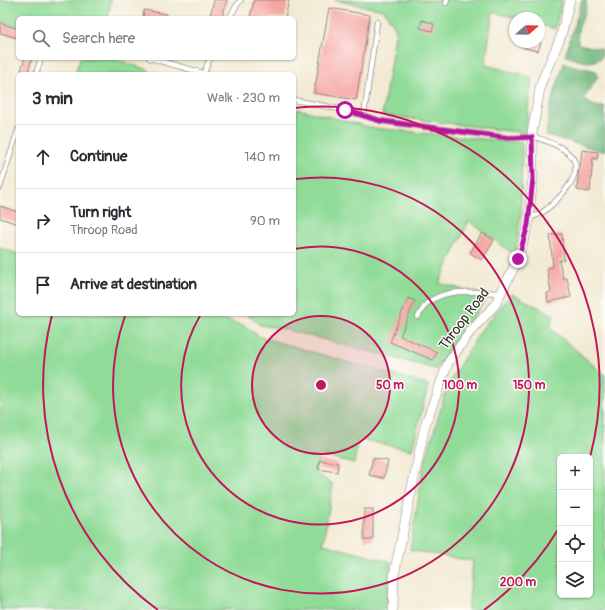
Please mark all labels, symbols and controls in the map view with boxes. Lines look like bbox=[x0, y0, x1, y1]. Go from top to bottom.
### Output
north arrow bbox=[509, 12, 545, 48]
search box bbox=[16, 16, 296, 60]
icon: search bbox=[30, 27, 52, 49]
text: Search here bbox=[62, 29, 135, 48]
text: 3 min bbox=[32, 88, 73, 109]
text: Walk · 230 m bbox=[207, 90, 280, 106]
route start bbox=[336, 101, 354, 119]
icon: ahead bbox=[32, 146, 54, 168]
text: Continue bbox=[70, 147, 128, 166]
text: 140 m bbox=[244, 149, 280, 165]
text: Turn right bbox=[70, 203, 131, 222]
icon: right bbox=[32, 210, 54, 232]
text: 90 m bbox=[250, 213, 280, 229]
text: Throop Road bbox=[70, 222, 138, 238]
route end bbox=[509, 250, 527, 268]
icon: arrive bbox=[32, 274, 54, 296]
text: Arrive at destination bbox=[70, 275, 197, 294]
street label: Throop Road bbox=[435, 285, 493, 353]
centre of rings bbox=[314, 378, 328, 392]
text: 50 m bbox=[376, 378, 404, 393]
text: 100 m bbox=[443, 378, 478, 393]
text: 150 m bbox=[513, 378, 546, 393]
map controls bbox=[557, 454, 593, 598]
button: + bbox=[557, 454, 593, 490]
button: − bbox=[557, 490, 593, 526]
button: locate bbox=[557, 526, 593, 562]
button: layers bbox=[557, 562, 593, 598]
text: 200 m bbox=[500, 575, 537, 590]

